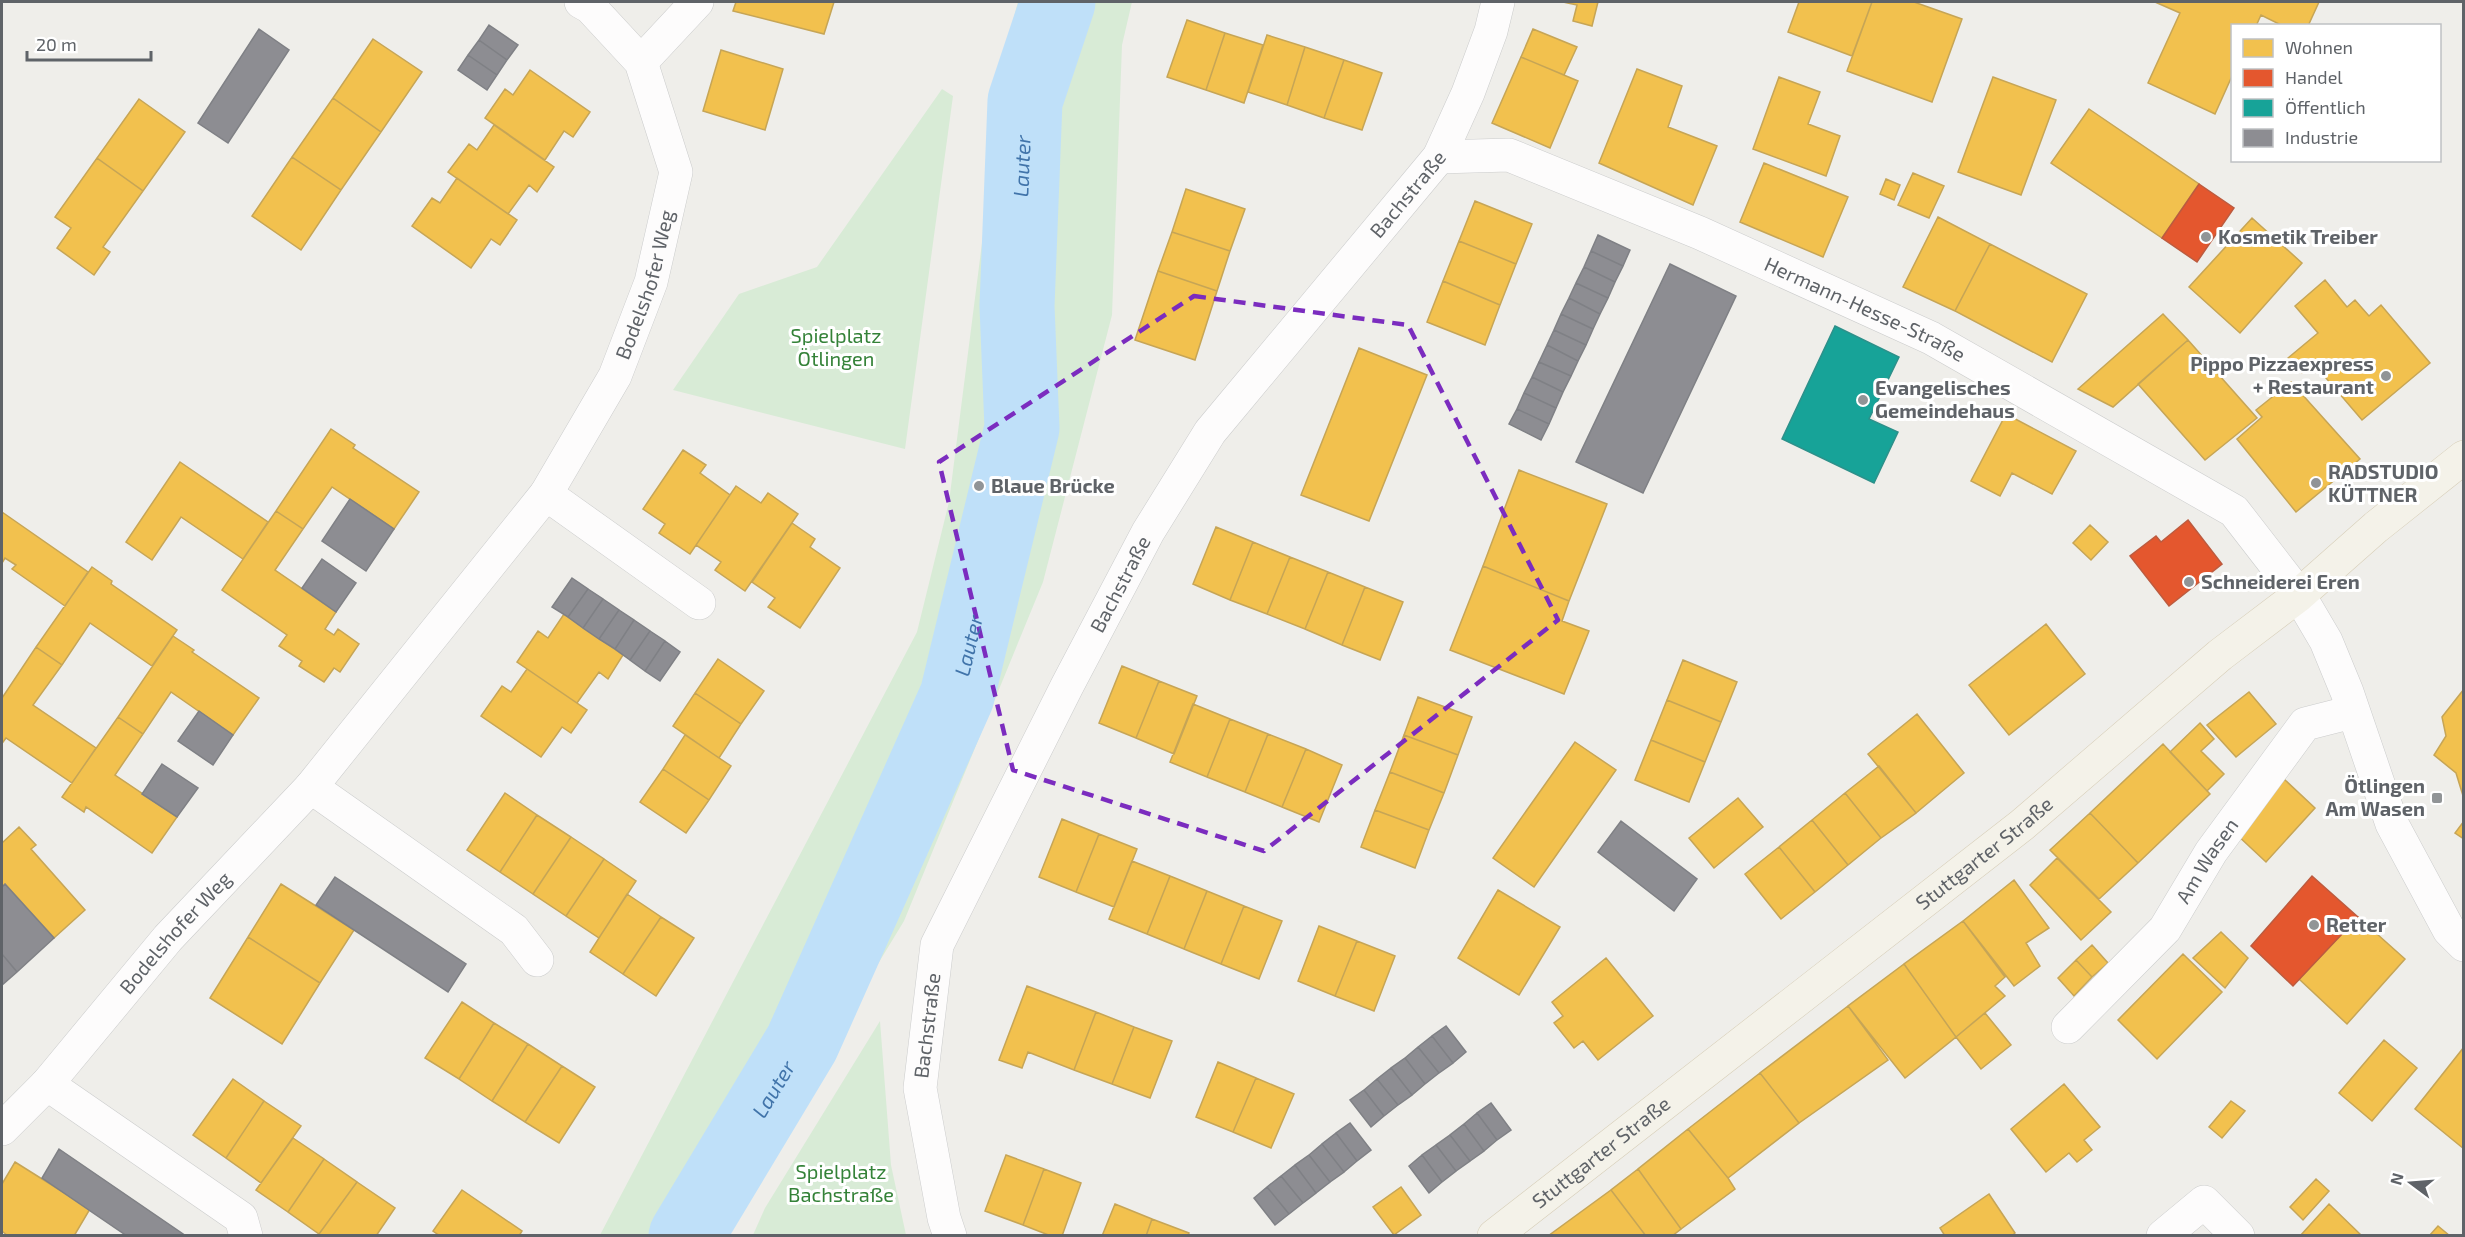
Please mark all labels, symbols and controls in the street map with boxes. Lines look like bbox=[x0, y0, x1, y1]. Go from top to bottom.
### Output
scale bar bbox=[27, 24, 152, 62]
legend bbox=[2231, 24, 2441, 162]
text: 20 m bbox=[36, 33, 77, 55]
text: Wohnen bbox=[2285, 36, 2353, 58]
text: Handel bbox=[2285, 66, 2343, 88]
text: Öffentlich bbox=[2285, 96, 2366, 118]
text: Industrie bbox=[2285, 126, 2358, 148]
water label: Lauter bbox=[1007, 134, 1035, 198]
street label: Bachstraße bbox=[1364, 145, 1450, 242]
street label: Bodelshofer Weg bbox=[610, 207, 678, 363]
place label: Kosmetik Treiber bbox=[2218, 224, 2378, 248]
marker: Kosmetik Treiber bbox=[2199, 230, 2213, 244]
street label: Hermann-Hesse-Straße bbox=[1761, 251, 1970, 366]
park label: Spielplatz Ötlingen bbox=[791, 323, 881, 370]
place label: Pippo Pizzaexpress + Restaurant bbox=[2190, 351, 2374, 398]
marker: Pippo Pizzaexpress + Restaurant bbox=[2379, 369, 2393, 383]
place label: Evangelisches Gemeindehaus bbox=[1875, 375, 2015, 422]
marker: Evangelisches Gemeindehaus bbox=[1856, 393, 1870, 407]
place label: RADSTUDIO KÜTTNER bbox=[2328, 459, 2438, 506]
place label: Blaue Brücke bbox=[991, 473, 1115, 497]
marker: RADSTUDIO KÜTTNER bbox=[2309, 476, 2323, 490]
marker: Blaue Brücke bbox=[972, 479, 986, 493]
street label: Bachstraße bbox=[1084, 531, 1155, 636]
place label: Schneiderei Eren bbox=[2201, 569, 2360, 593]
marker: Schneiderei Eren bbox=[2182, 575, 2196, 589]
water label: Lauter bbox=[948, 612, 987, 678]
place label: Ötlingen Am Wasen bbox=[2326, 773, 2425, 820]
street label: Stuttgarter Straße bbox=[1911, 791, 2057, 914]
marker: Ötlingen Am Wasen bbox=[2430, 791, 2444, 805]
street label: Am Wasen bbox=[2170, 813, 2243, 907]
street label: Bodelshofer Weg bbox=[114, 866, 236, 998]
place label: Retter bbox=[2326, 912, 2387, 936]
marker: Retter bbox=[2307, 918, 2321, 932]
street label: Bachstraße bbox=[908, 972, 945, 1079]
water label: Lauter bbox=[746, 1055, 800, 1122]
street label: Stuttgarter Straße bbox=[1527, 1091, 1674, 1213]
north arrow bbox=[2381, 1153, 2441, 1213]
park label: Spielplatz Bachstraße bbox=[788, 1159, 894, 1206]
text: N bbox=[2385, 1171, 2407, 1187]

